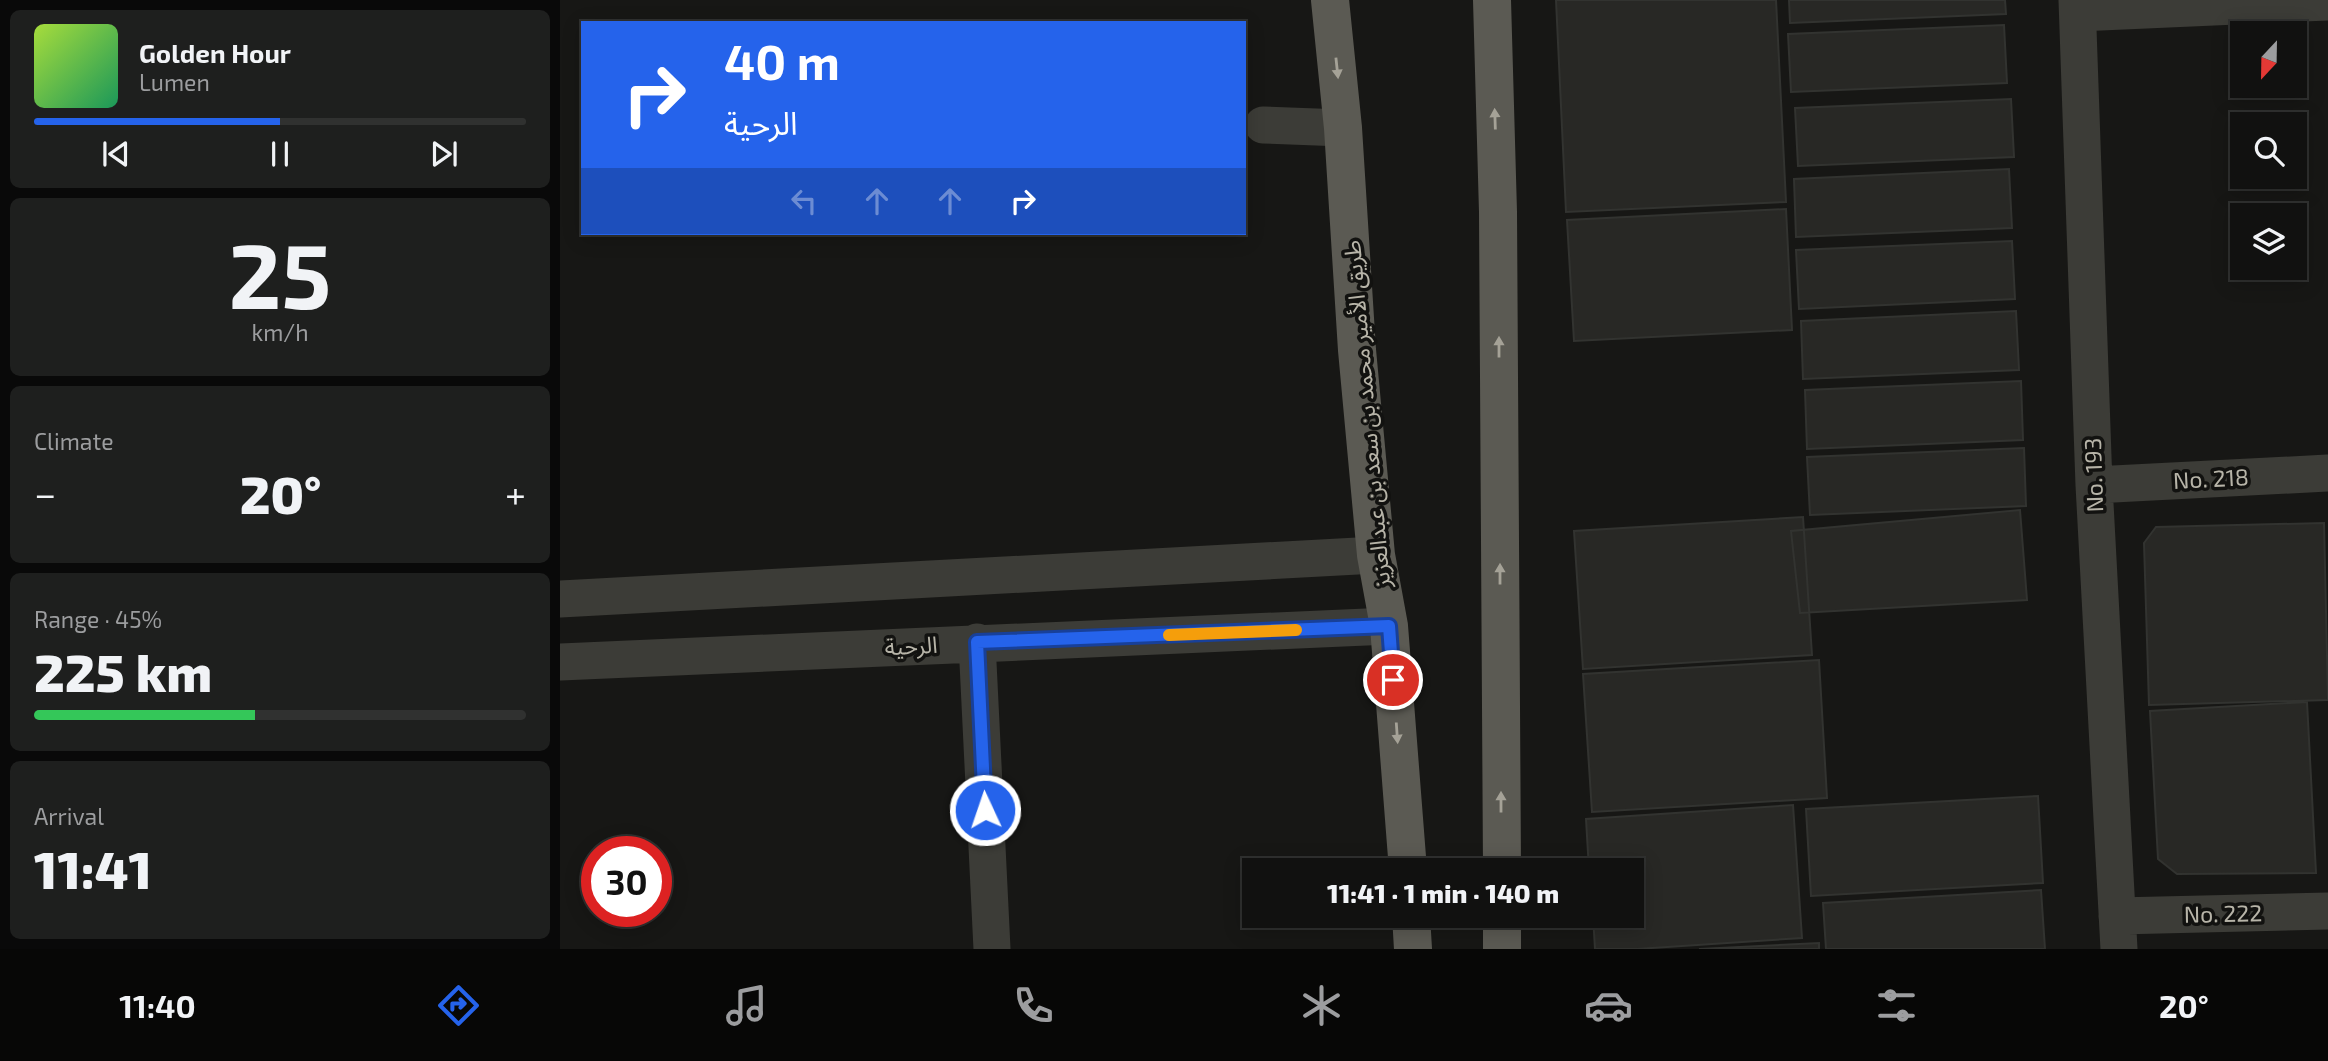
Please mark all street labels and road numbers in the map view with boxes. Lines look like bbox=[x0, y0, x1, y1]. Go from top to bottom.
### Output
street label: طريق الأمير محمد بن سعد بن عبدالعزيز bbox=[1337, 239, 1396, 590]
street label: No. 193 bbox=[2078, 437, 2108, 513]
street label: No. 218 bbox=[2172, 462, 2249, 494]
street label: الرحية bbox=[884, 630, 938, 661]
street label: No. 222 bbox=[2184, 898, 2262, 928]

